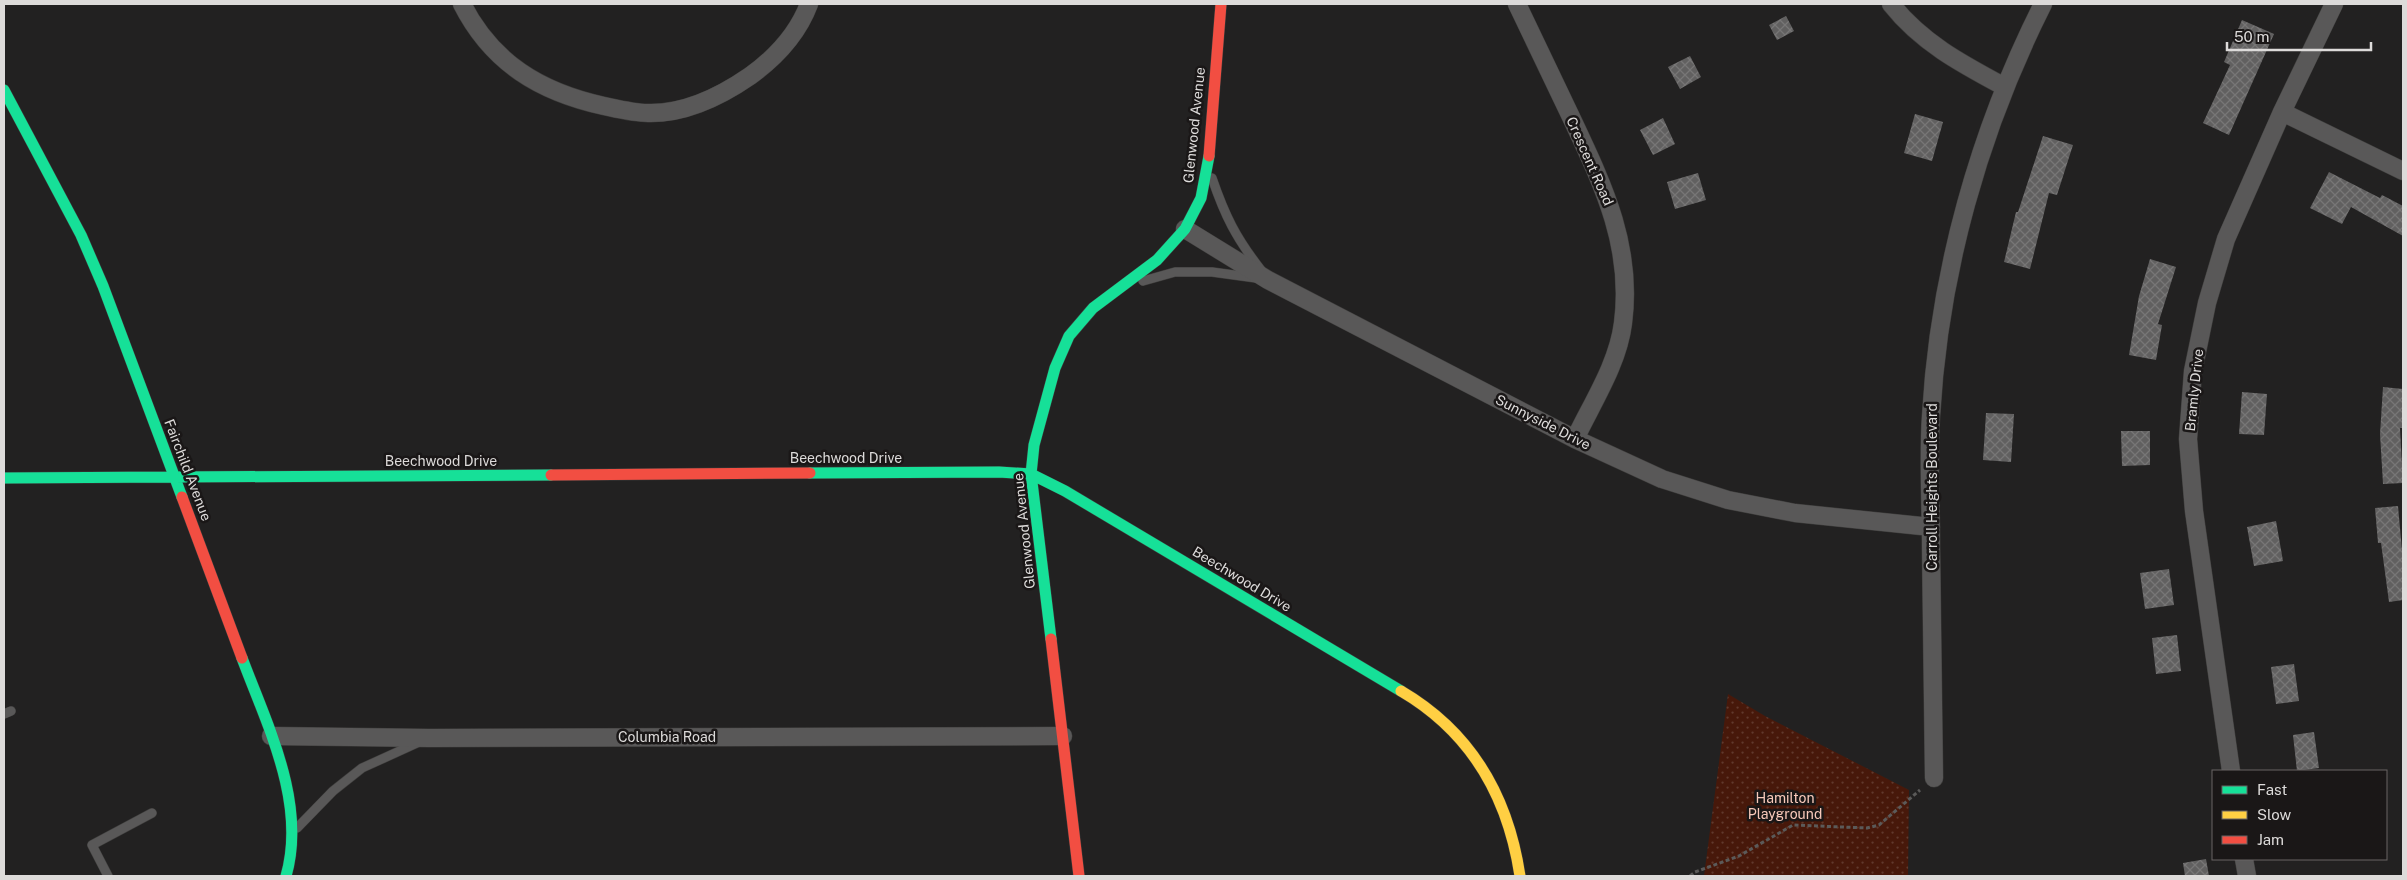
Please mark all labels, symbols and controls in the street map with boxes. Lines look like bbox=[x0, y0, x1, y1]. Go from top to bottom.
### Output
scale bar bbox=[2227, 20, 2371, 52]
text: 50 m bbox=[2234, 28, 2269, 45]
street label: Glenwood Avenue bbox=[1180, 66, 1208, 184]
street label: Crescent Road bbox=[1563, 114, 1617, 208]
street label: Bramly Drive bbox=[2182, 348, 2206, 432]
street label: Sunnyside Drive bbox=[1493, 391, 1593, 453]
street label: Carroll Heights Boulevard bbox=[1924, 403, 1940, 571]
street label: Fairchild Avenue bbox=[161, 417, 215, 523]
street label: Beechwood Drive bbox=[790, 450, 902, 466]
street label: Beechwood Drive bbox=[385, 453, 497, 469]
street label: Glenwood Avenue bbox=[1010, 472, 1038, 590]
street label: Beechwood Drive bbox=[1190, 543, 1294, 615]
street label: Columbia Road bbox=[618, 729, 716, 745]
legend bbox=[2212, 770, 2387, 860]
text: Fast bbox=[2257, 781, 2287, 798]
park label: Hamilton Playground bbox=[1748, 790, 1822, 822]
text: Slow bbox=[2257, 806, 2292, 823]
text: Jam bbox=[2257, 831, 2284, 848]

